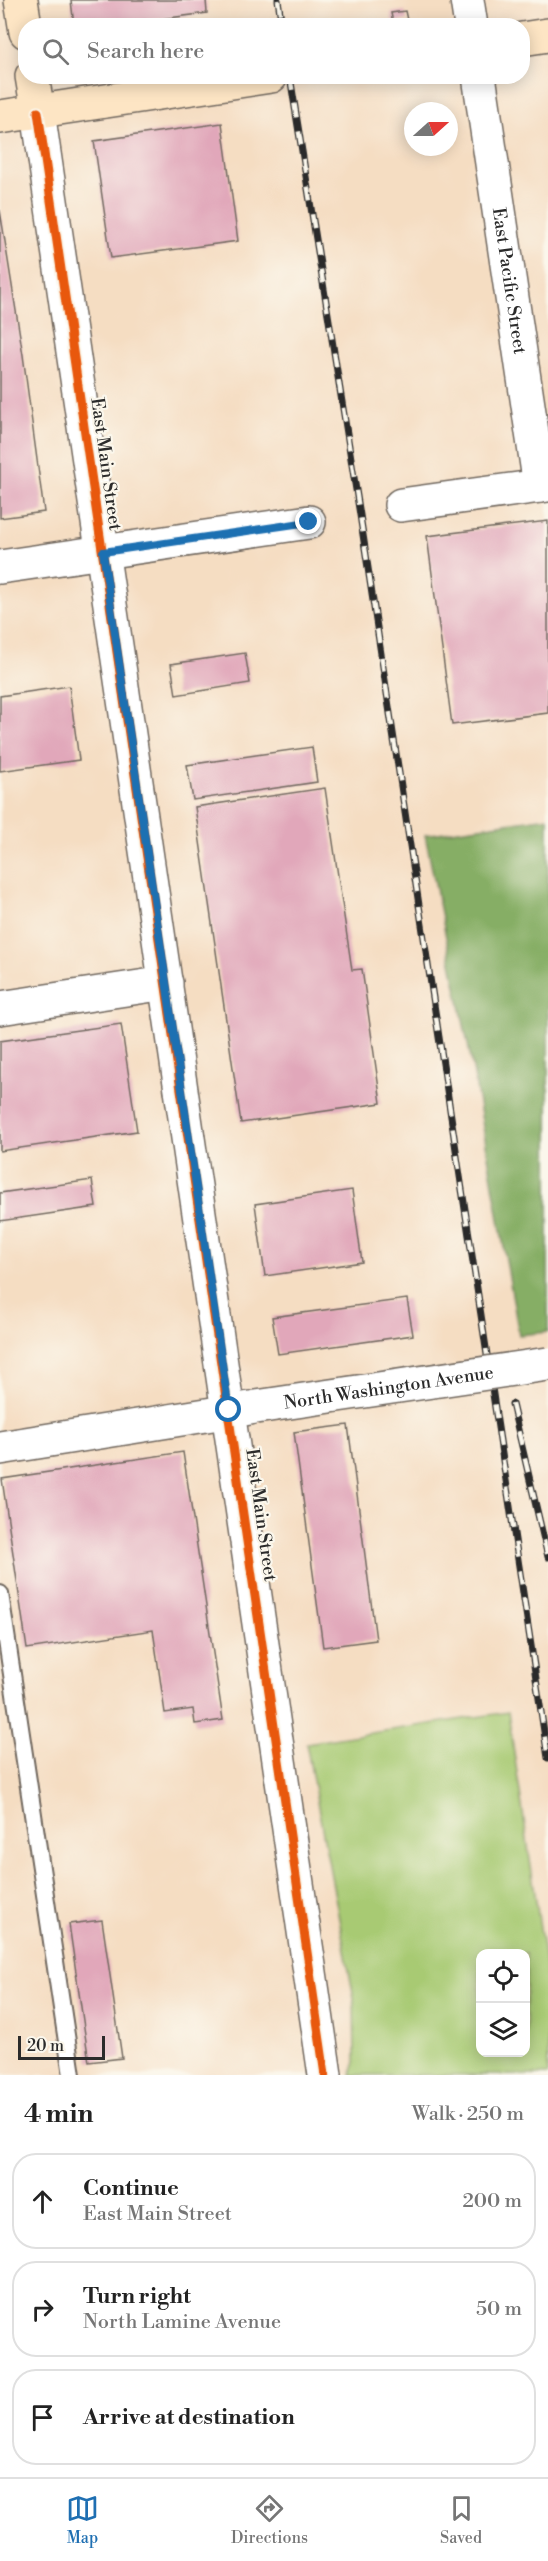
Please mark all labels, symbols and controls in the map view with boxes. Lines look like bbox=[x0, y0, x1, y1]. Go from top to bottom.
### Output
search box bbox=[18, 18, 530, 84]
icon: search bbox=[39, 35, 72, 68]
text: Search here bbox=[87, 38, 204, 65]
north arrow bbox=[404, 102, 458, 156]
street label: East Pacific Street bbox=[487, 206, 532, 356]
street label: East Main Street bbox=[85, 396, 127, 533]
route end bbox=[295, 508, 321, 534]
street label: North Washington Avenue bbox=[282, 1361, 495, 1414]
route start bbox=[215, 1396, 241, 1422]
street label: East Main Street bbox=[240, 1447, 282, 1584]
map controls bbox=[476, 1949, 530, 2057]
button: locate bbox=[476, 1949, 530, 2003]
button: layers bbox=[476, 2003, 530, 2057]
scale bar bbox=[18, 2033, 105, 2060]
text: 20 m bbox=[27, 2036, 64, 2056]
text: 4 min bbox=[24, 2098, 94, 2130]
text: Walk · 250 m bbox=[412, 2102, 524, 2127]
text: Continue bbox=[83, 2175, 179, 2202]
icon: ahead bbox=[26, 2185, 59, 2218]
text: 200 m bbox=[462, 2189, 522, 2214]
text: East Main Street bbox=[83, 2202, 232, 2227]
text: Turn right bbox=[83, 2283, 191, 2310]
icon: right bbox=[26, 2293, 59, 2326]
text: 50 m bbox=[476, 2297, 522, 2322]
text: North Lamine Avenue bbox=[83, 2310, 281, 2335]
icon: arrive bbox=[26, 2401, 59, 2434]
text: Arrive at destination bbox=[83, 2404, 295, 2431]
tab: Map bbox=[66, 2492, 99, 2548]
tab: Directions bbox=[231, 2492, 308, 2548]
tab: Saved bbox=[440, 2492, 482, 2548]

